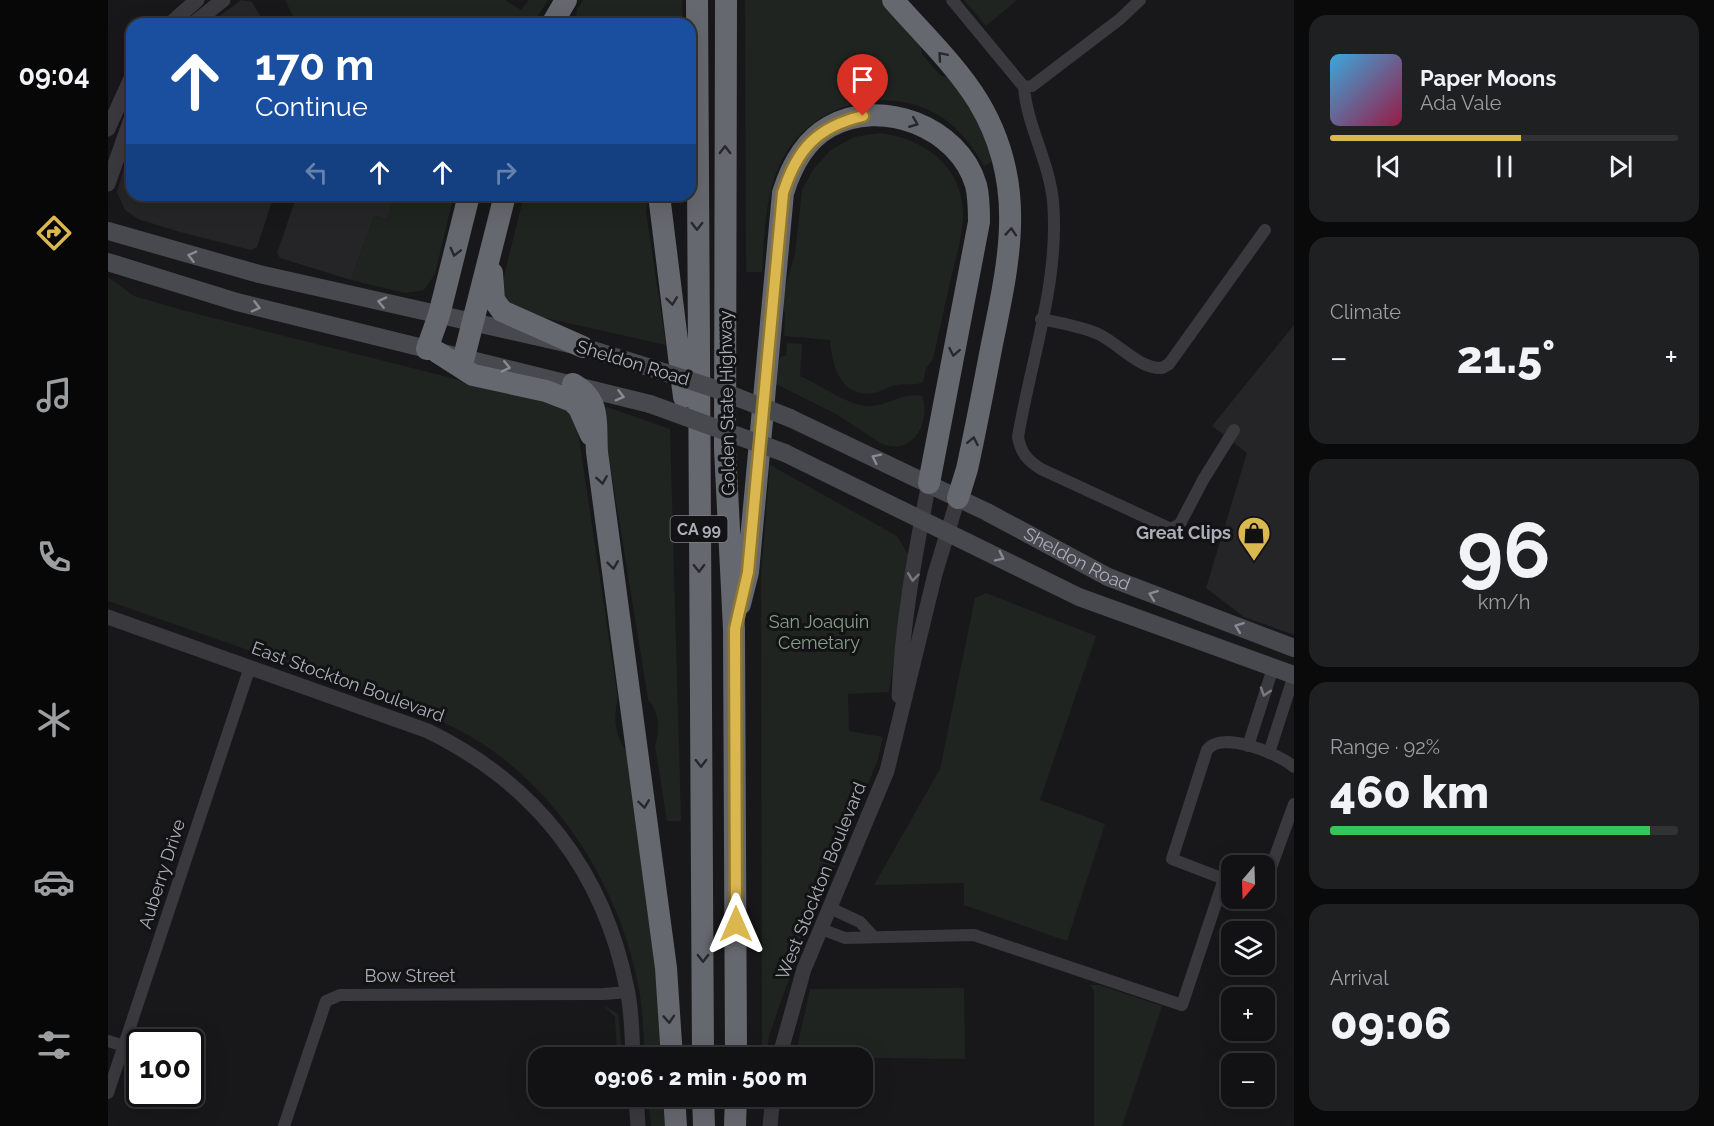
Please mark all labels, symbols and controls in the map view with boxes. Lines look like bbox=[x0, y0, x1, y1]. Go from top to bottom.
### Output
text: 170 m bbox=[255, 41, 374, 90]
icon: ahead bbox=[156, 42, 234, 120]
one-way arrow bbox=[938, 52, 949, 63]
pin bbox=[837, 54, 888, 116]
text: 09:04 bbox=[18, 60, 90, 91]
icon: arrive bbox=[846, 63, 879, 96]
text: Paper Moons bbox=[1420, 65, 1556, 91]
text: Continue bbox=[255, 91, 368, 122]
text: Ada Vale bbox=[1420, 91, 1502, 115]
one-way arrow bbox=[908, 115, 919, 128]
one-way arrow bbox=[719, 146, 731, 155]
icon: previous bbox=[1372, 150, 1405, 183]
icon: pause bbox=[1488, 150, 1521, 183]
icon: next bbox=[1604, 150, 1637, 183]
icon: left bbox=[300, 156, 333, 189]
icon: ahead bbox=[363, 156, 396, 189]
icon: ahead bbox=[426, 156, 459, 189]
icon: right bbox=[489, 156, 522, 189]
icon: directions bbox=[33, 212, 75, 254]
one-way arrow bbox=[691, 222, 703, 231]
one-way arrow bbox=[1004, 227, 1017, 236]
one-way arrow bbox=[449, 247, 462, 257]
one-way arrow bbox=[188, 251, 198, 263]
one-way arrow bbox=[377, 296, 387, 309]
one-way arrow bbox=[665, 296, 678, 305]
one-way arrow bbox=[250, 299, 260, 312]
text: Climate bbox=[1330, 300, 1401, 324]
street label: Golden State Highway bbox=[714, 310, 739, 496]
text: 21.5° bbox=[1457, 331, 1555, 384]
street label: Sheldon Road bbox=[574, 335, 692, 390]
text: − bbox=[1330, 338, 1348, 377]
text: + bbox=[1664, 338, 1678, 377]
one-way arrow bbox=[948, 347, 961, 357]
one-way arrow bbox=[501, 360, 511, 373]
icon: music bbox=[33, 374, 75, 416]
one-way arrow bbox=[615, 388, 625, 401]
one-way arrow bbox=[966, 436, 979, 446]
one-way arrow bbox=[872, 453, 883, 465]
one-way arrow bbox=[595, 475, 607, 485]
text: 96 bbox=[1457, 505, 1551, 596]
shop icon: Great Clips bbox=[1236, 515, 1272, 562]
road number: CA 99 bbox=[670, 516, 728, 542]
place label: Great Clips bbox=[1136, 522, 1231, 543]
street label: Sheldon Road bbox=[1020, 523, 1133, 595]
icon: phone bbox=[33, 536, 75, 578]
one-way arrow bbox=[994, 550, 1005, 562]
one-way arrow bbox=[607, 561, 619, 570]
one-way arrow bbox=[693, 564, 705, 573]
one-way arrow bbox=[908, 573, 920, 582]
one-way arrow bbox=[1148, 590, 1159, 603]
text: km/h bbox=[1478, 590, 1530, 614]
park label: San Joaquin Cemetary bbox=[769, 611, 869, 653]
one-way arrow bbox=[1235, 622, 1245, 635]
street label: East Stockton Boulevard bbox=[249, 637, 447, 726]
one-way arrow bbox=[1260, 686, 1272, 697]
icon: climate bbox=[33, 699, 75, 741]
text: Range · 92% bbox=[1330, 735, 1440, 759]
one-way arrow bbox=[695, 759, 707, 768]
text: 460 km bbox=[1330, 766, 1489, 819]
street label: West Stockton Boulevard bbox=[771, 779, 870, 983]
one-way arrow bbox=[637, 800, 649, 809]
street label: Auberry Drive bbox=[134, 816, 189, 931]
north arrow bbox=[1221, 855, 1275, 909]
map controls bbox=[1221, 855, 1275, 1107]
icon: car bbox=[33, 861, 75, 903]
position arrow bbox=[704, 892, 768, 956]
button: layers bbox=[1221, 921, 1275, 975]
one-way arrow bbox=[697, 954, 709, 963]
street label: Bow Street bbox=[365, 965, 456, 986]
text: Arrival bbox=[1330, 966, 1389, 990]
button: + bbox=[1221, 987, 1275, 1041]
text: 09:06 bbox=[1330, 997, 1451, 1050]
one-way arrow bbox=[663, 1014, 676, 1023]
icon: filters bbox=[33, 1024, 75, 1066]
speed limit sign: 100 bbox=[126, 1029, 204, 1107]
button: − bbox=[1221, 1053, 1275, 1107]
text: 09:06 · 2 min · 500 m bbox=[594, 1064, 807, 1090]

